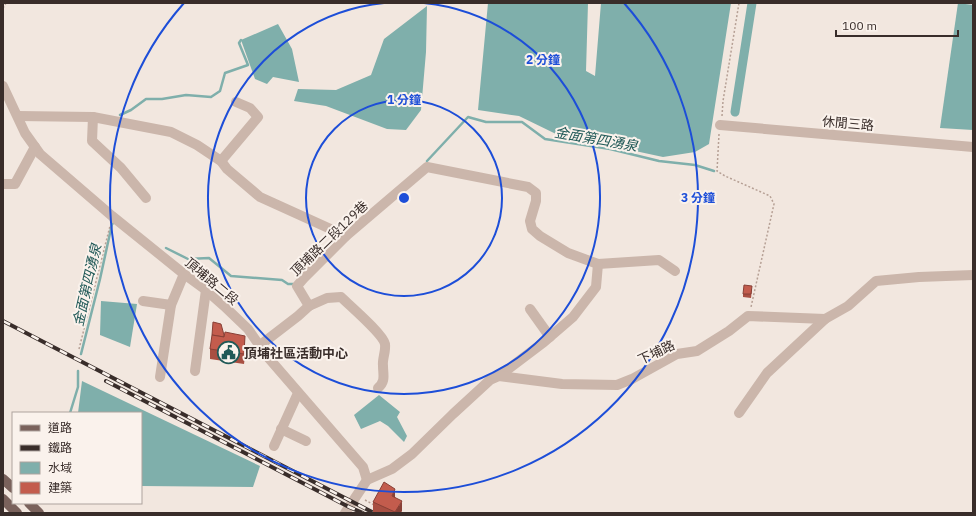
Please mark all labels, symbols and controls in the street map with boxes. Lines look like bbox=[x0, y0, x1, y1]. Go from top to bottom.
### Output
scale bar bbox=[836, 12, 958, 38]
text: 100 m bbox=[842, 18, 877, 33]
text: 2 分鐘 bbox=[526, 52, 560, 67]
text: 1 分鐘 bbox=[387, 92, 421, 107]
street label: 休閒三路 bbox=[821, 113, 875, 134]
water label: 金面第四湧泉 bbox=[553, 123, 640, 155]
text: 3 分鐘 bbox=[681, 190, 715, 205]
centre of rings bbox=[397, 191, 411, 205]
street label: 頂埔路二段129巷 bbox=[287, 197, 372, 280]
water label: 金面第四湧泉 bbox=[69, 241, 105, 328]
street label: 頂埔路二段 bbox=[181, 254, 242, 309]
street label: 下埔路 bbox=[635, 337, 677, 368]
public building icon: 頂埔社區活動中心 bbox=[215, 340, 241, 366]
place label: 頂埔社區活動中心 bbox=[244, 345, 348, 362]
legend bbox=[12, 412, 142, 504]
text: 道路 bbox=[48, 420, 72, 435]
text: 鐵路 bbox=[48, 440, 72, 455]
text: 水域 bbox=[48, 460, 72, 475]
text: 建築 bbox=[48, 480, 72, 495]

